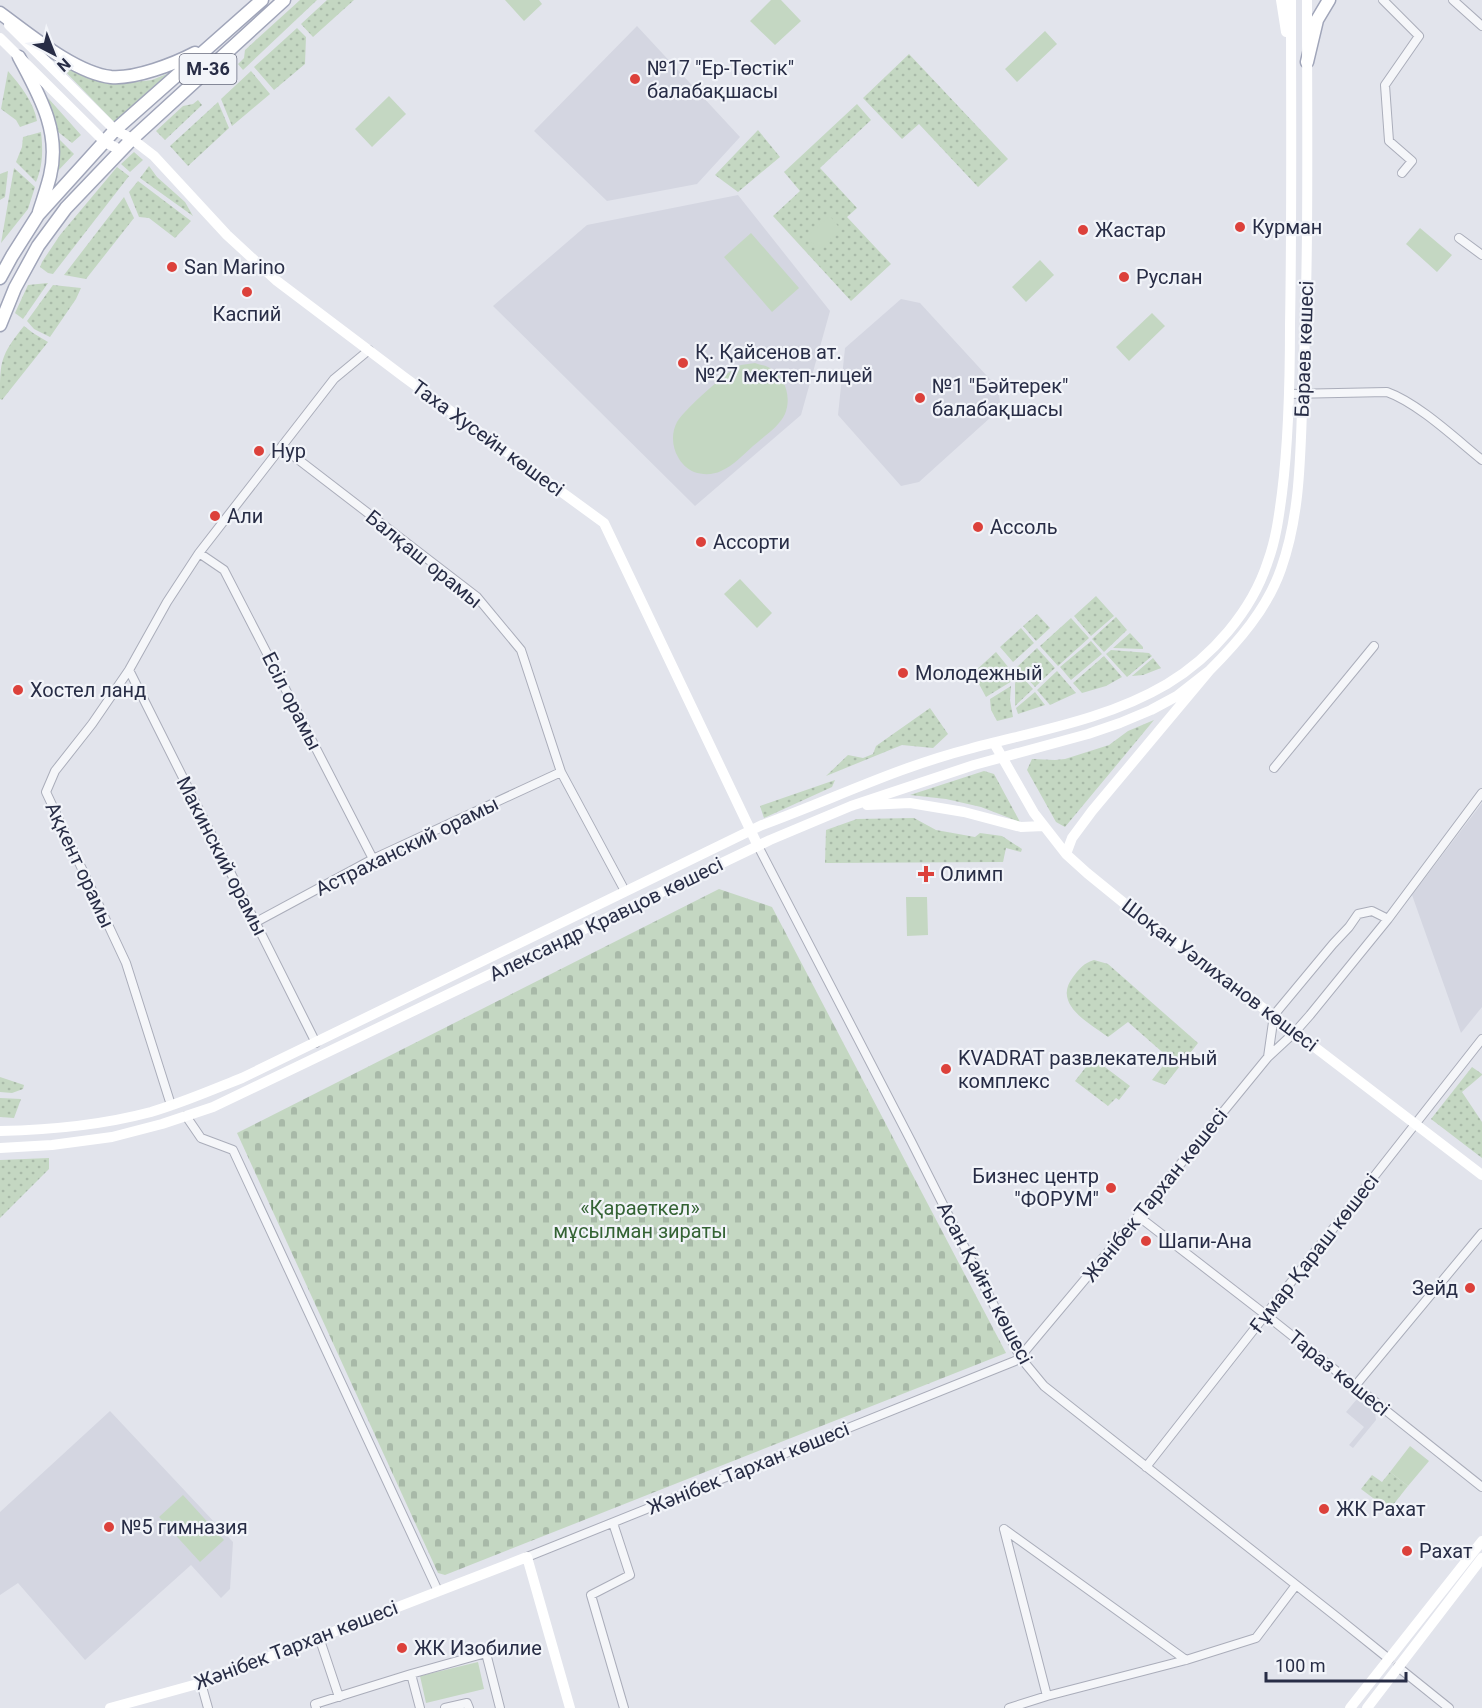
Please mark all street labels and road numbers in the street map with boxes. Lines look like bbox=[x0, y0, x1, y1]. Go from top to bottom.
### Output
road number: M-36 bbox=[180, 54, 236, 84]
street label: Бараев көшесі bbox=[1290, 280, 1318, 418]
street label: Таха Хусейн көшесі bbox=[407, 375, 569, 501]
street label: Балқаш орамы bbox=[361, 505, 487, 613]
street label: Есіл орамы bbox=[257, 648, 327, 754]
street label: Макинский орамы bbox=[171, 772, 273, 940]
street label: Астраханский орамы bbox=[312, 791, 502, 901]
street label: Ақкент орамы bbox=[40, 798, 120, 932]
street label: Александр Кравцов көшесі bbox=[485, 852, 727, 986]
street label: Шоқан Уәлиханов көшесі bbox=[1117, 893, 1323, 1057]
street label: Жәнібек Тархан көшесі bbox=[1078, 1103, 1232, 1287]
street label: Ғұмар Қараш көшесі bbox=[1244, 1169, 1384, 1337]
street label: Асан Қайғы көшесі bbox=[932, 1198, 1038, 1368]
street label: Тараз көшесі bbox=[1284, 1325, 1394, 1421]
street label: Жәнібек Тархан көшесі bbox=[643, 1416, 853, 1520]
street label: Жәнібек Тархан көшесі bbox=[191, 1595, 401, 1695]

